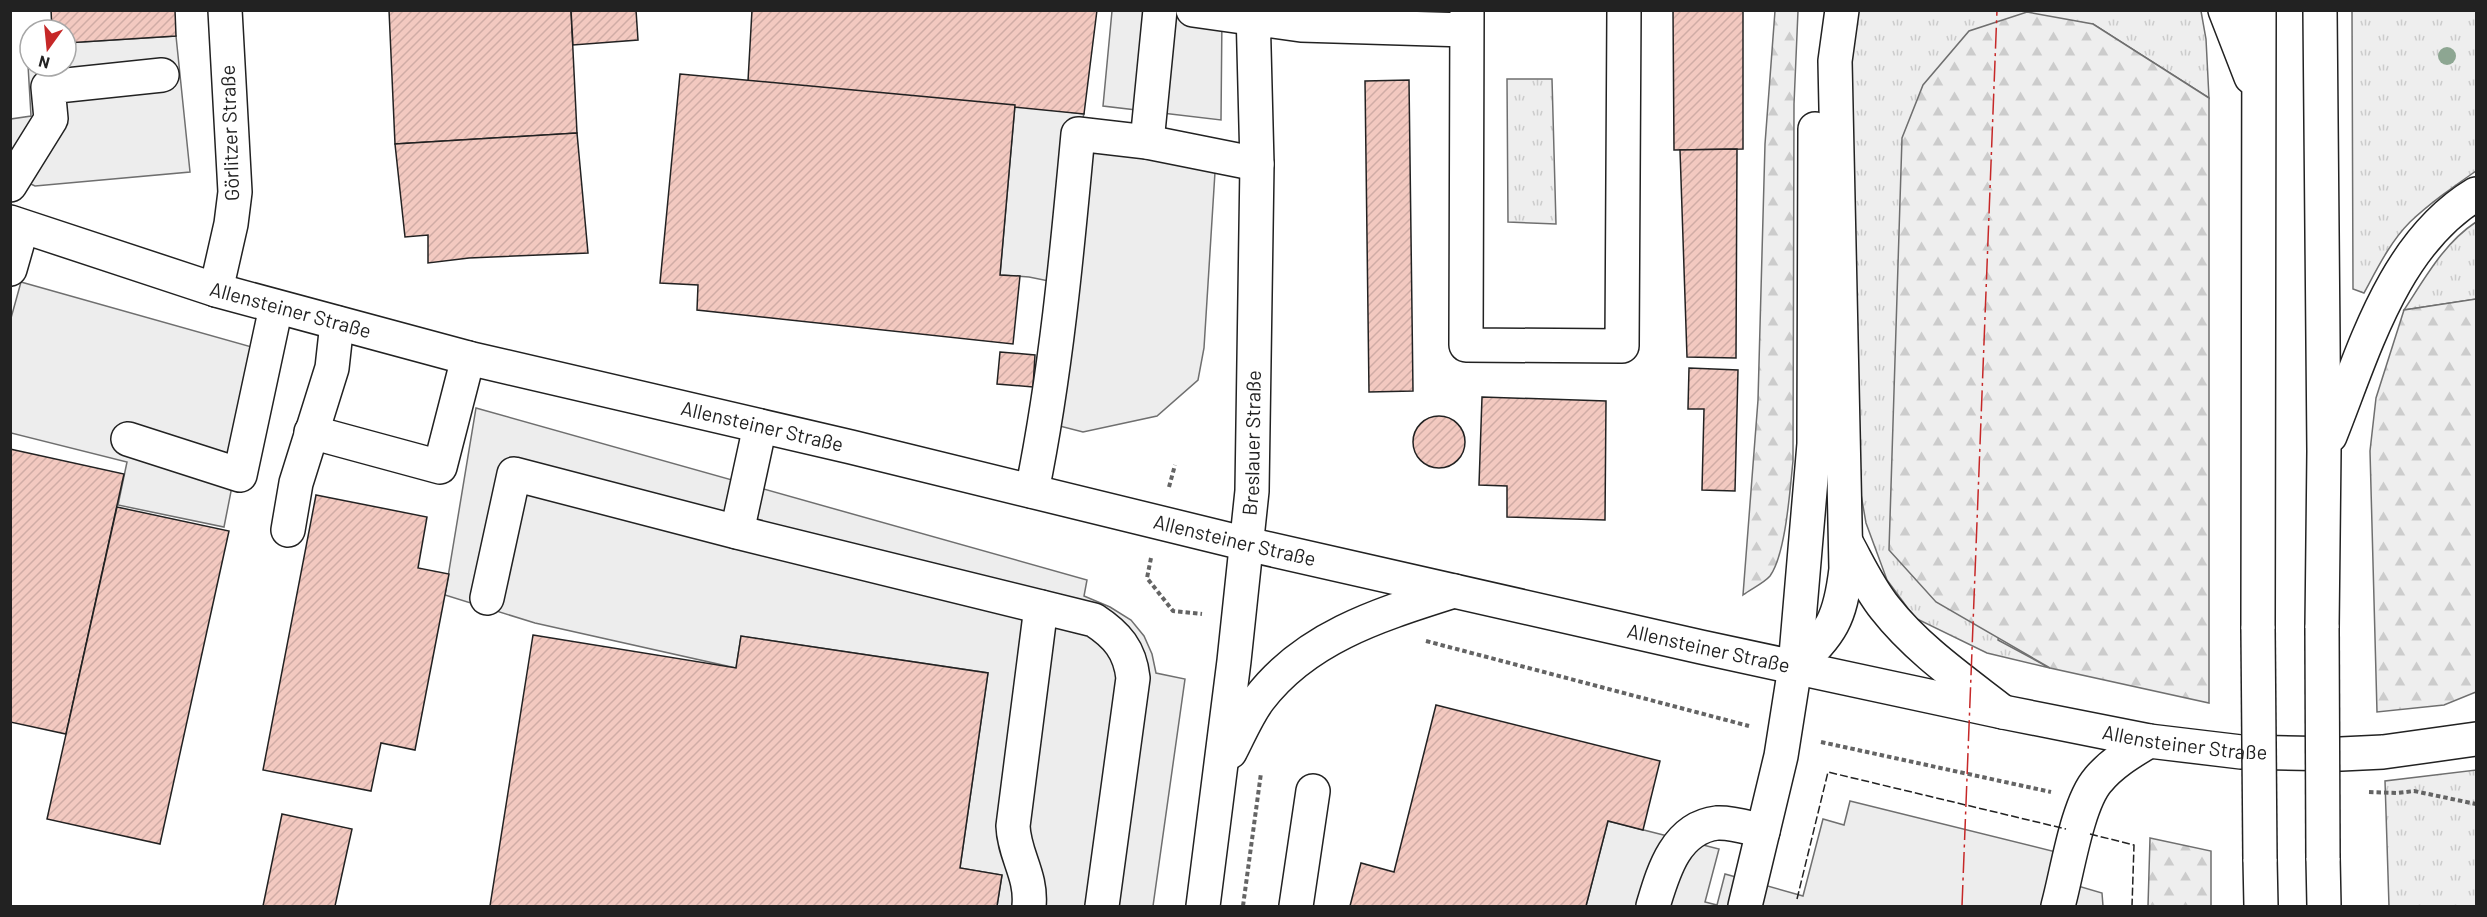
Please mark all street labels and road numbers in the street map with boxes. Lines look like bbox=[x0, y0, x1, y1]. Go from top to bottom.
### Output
street label: Görlitzer Straße bbox=[215, 65, 243, 202]
street label: Allensteiner Straße bbox=[207, 276, 374, 342]
street label: Breslauer Straße bbox=[1236, 370, 1265, 517]
street label: Allensteiner Straße bbox=[679, 395, 846, 456]
street label: Allensteiner Straße bbox=[1151, 509, 1318, 570]
street label: Allensteiner Straße bbox=[1625, 618, 1792, 677]
street label: Allensteiner Straße bbox=[2101, 719, 2267, 764]

